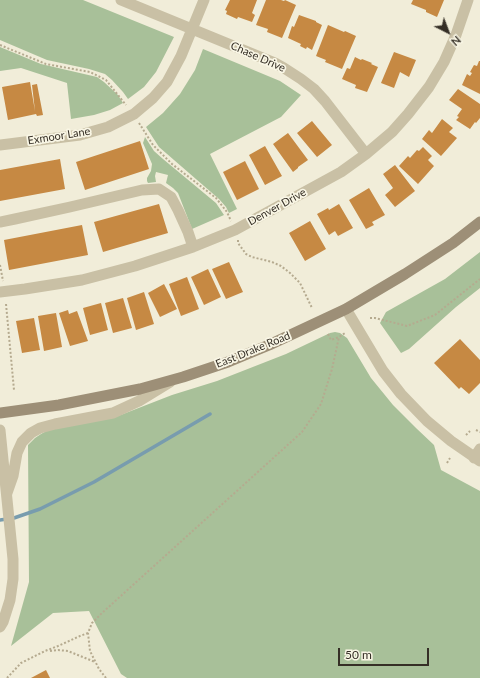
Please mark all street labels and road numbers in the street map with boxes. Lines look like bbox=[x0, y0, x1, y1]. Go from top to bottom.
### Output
street label: Chase Drive bbox=[229, 39, 287, 75]
street label: Exmoor Lane bbox=[27, 125, 91, 147]
street label: Denver Drive bbox=[246, 186, 308, 228]
street label: East Drake Road bbox=[214, 329, 292, 371]

